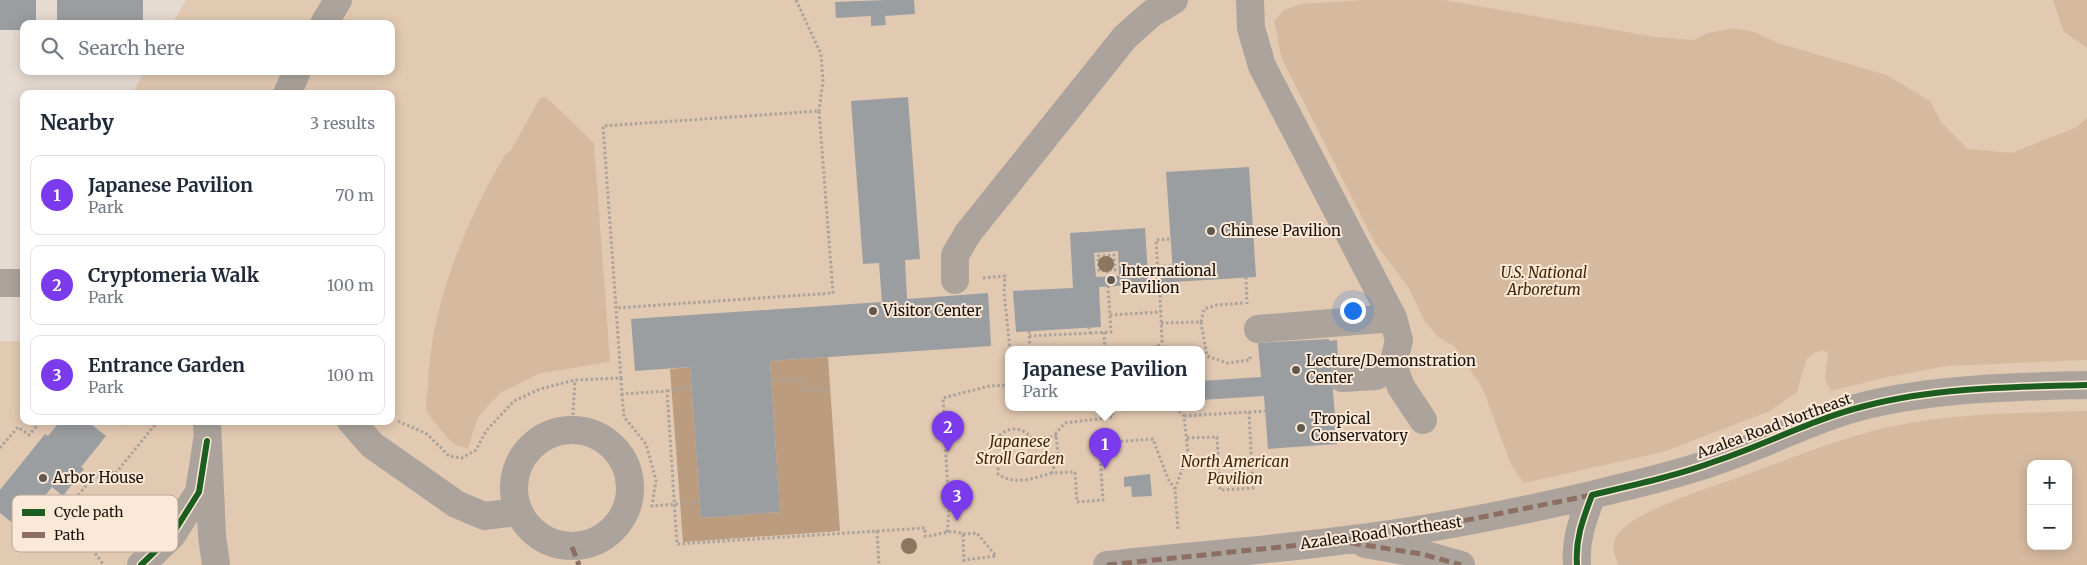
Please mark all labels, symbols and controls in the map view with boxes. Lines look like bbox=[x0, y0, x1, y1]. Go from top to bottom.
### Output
search box bbox=[20, 20, 395, 75]
icon: search bbox=[38, 34, 66, 62]
text: Search here bbox=[78, 36, 185, 60]
text: Nearby bbox=[40, 109, 114, 136]
text: 3 results bbox=[310, 113, 375, 133]
text: Japanese Pavilion bbox=[88, 173, 253, 197]
text: 1 bbox=[53, 185, 61, 205]
text: 70 m bbox=[335, 185, 374, 205]
text: Park bbox=[88, 197, 124, 217]
place label: Chinese Pavilion bbox=[1221, 221, 1341, 240]
marker: Chinese Pavilion bbox=[1205, 225, 1217, 237]
place label: International Pavilion bbox=[1121, 261, 1217, 297]
text: Cryptomeria Walk bbox=[88, 263, 259, 287]
park label: U.S. National Arboretum bbox=[1501, 263, 1587, 299]
marker: International Pavilion bbox=[1105, 274, 1117, 286]
text: 2 bbox=[52, 275, 62, 295]
text: 100 m bbox=[327, 275, 374, 295]
text: Park bbox=[88, 287, 124, 307]
your location bbox=[1340, 298, 1366, 324]
place label: Visitor Center bbox=[882, 301, 982, 320]
marker: Visitor Center bbox=[867, 305, 879, 317]
popup bbox=[1005, 346, 1205, 411]
place label: Lecture/Demonstration Center bbox=[1306, 351, 1476, 387]
text: Entrance Garden bbox=[88, 353, 245, 377]
text: Japanese Pavilion bbox=[1023, 357, 1187, 381]
marker: Lecture/Demonstration Center bbox=[1290, 364, 1302, 376]
text: 3 bbox=[52, 365, 62, 385]
text: 100 m bbox=[327, 365, 374, 385]
text: Park bbox=[88, 377, 124, 397]
text: Park bbox=[1023, 381, 1058, 401]
street label: Azalea Road Northeast bbox=[1693, 389, 1854, 463]
place label: Tropical Conservatory bbox=[1311, 409, 1408, 445]
pin: 2 bbox=[932, 411, 964, 452]
marker: Tropical Conservatory bbox=[1295, 422, 1307, 434]
pin: 1 bbox=[1089, 428, 1121, 469]
park label: Japanese Stroll Garden bbox=[976, 432, 1064, 468]
park label: North American Pavilion bbox=[1181, 452, 1289, 488]
map controls bbox=[2027, 460, 2072, 550]
button: + bbox=[2027, 460, 2072, 505]
place label: Arbor House bbox=[52, 468, 144, 487]
marker: Arbor House bbox=[37, 472, 49, 484]
pin: 3 bbox=[941, 480, 973, 521]
legend bbox=[12, 495, 178, 552]
text: Cycle path bbox=[54, 503, 124, 521]
button: − bbox=[2027, 505, 2072, 550]
street label: Azalea Road Northeast bbox=[1298, 512, 1463, 553]
text: Path bbox=[54, 526, 85, 544]

